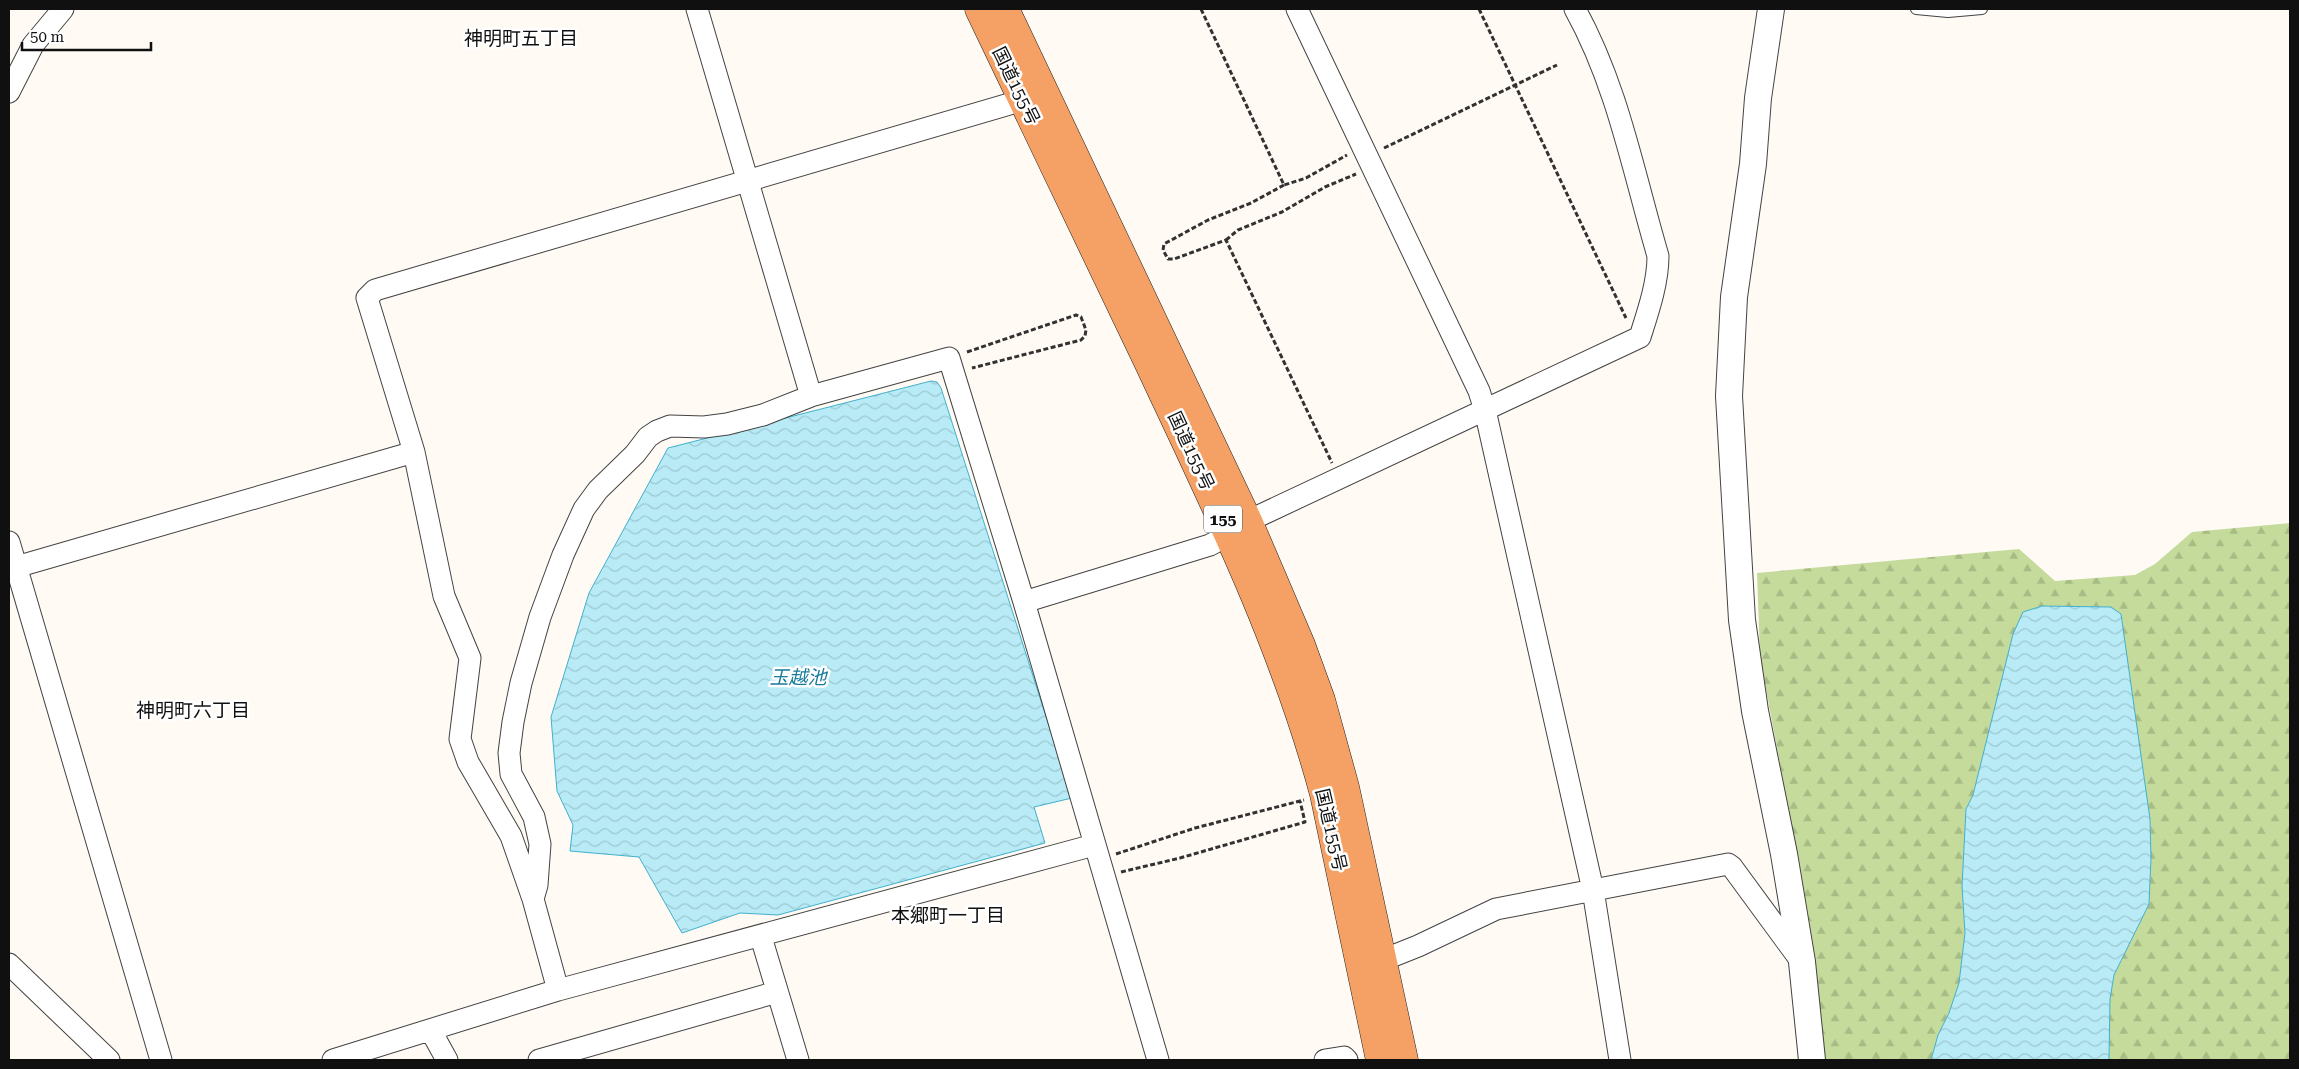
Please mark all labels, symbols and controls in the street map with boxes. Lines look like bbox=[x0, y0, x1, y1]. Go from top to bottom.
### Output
scale bar bbox=[22, 20, 151, 52]
district label: 神明町五丁目 bbox=[464, 27, 578, 50]
text: 50 m bbox=[30, 28, 65, 46]
street label: 国道155号 bbox=[989, 43, 1044, 128]
street label: 国道155号 bbox=[1164, 408, 1219, 493]
road number: 155 bbox=[1204, 506, 1242, 532]
water label: 玉越池 bbox=[769, 666, 828, 689]
district label: 神明町六丁目 bbox=[136, 699, 250, 722]
street label: 国道155号 bbox=[1312, 786, 1351, 873]
district label: 本郷町一丁目 bbox=[891, 904, 1005, 927]

